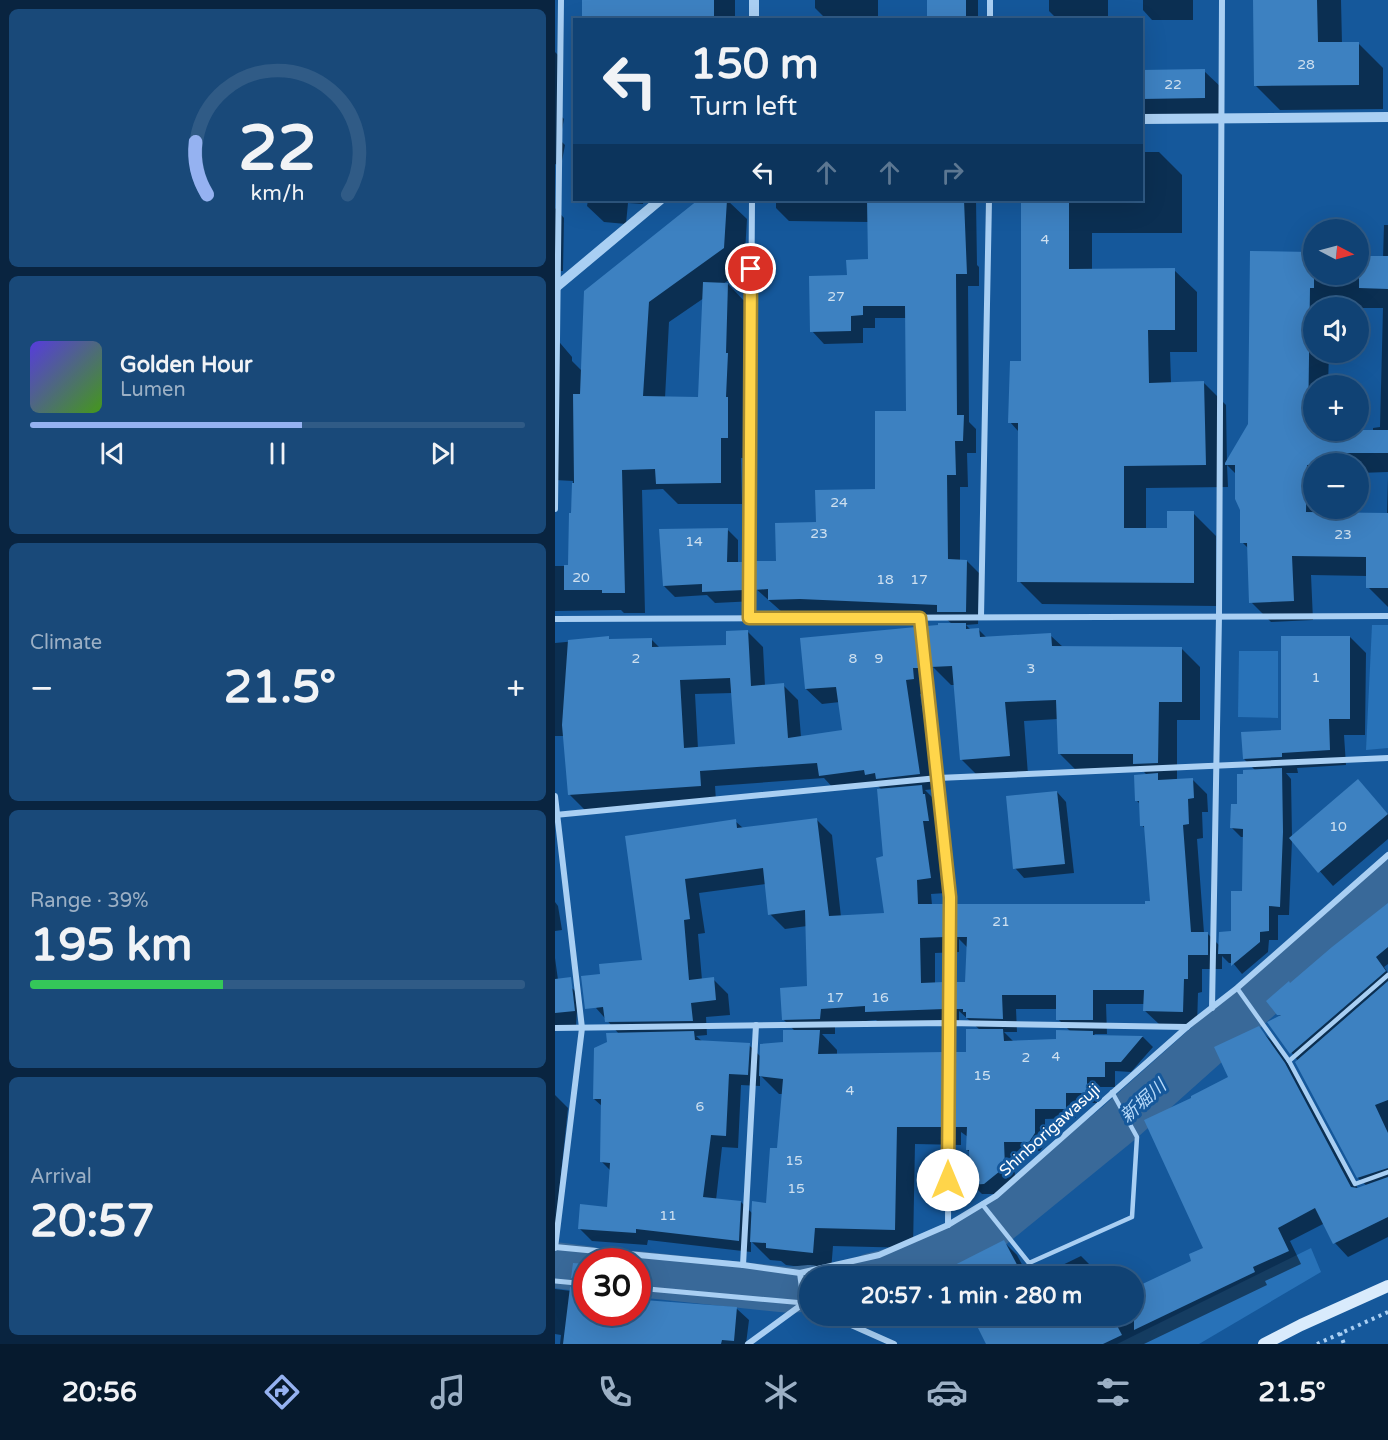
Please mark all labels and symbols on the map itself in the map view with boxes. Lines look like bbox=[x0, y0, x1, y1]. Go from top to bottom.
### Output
house number: 28 bbox=[1297, 56, 1315, 73]
house number: 22 bbox=[1164, 76, 1182, 93]
north arrow bbox=[1303, 219, 1369, 285]
house number: 4 bbox=[1041, 231, 1050, 248]
pin bbox=[725, 243, 776, 294]
house number: 27 bbox=[827, 288, 845, 305]
house number: 24 bbox=[830, 494, 848, 511]
house number: 23 bbox=[810, 525, 828, 542]
house number: 23 bbox=[1334, 526, 1352, 543]
house number: 14 bbox=[685, 533, 703, 550]
house number: 20 bbox=[572, 569, 590, 586]
house number: 18 bbox=[876, 571, 894, 588]
house number: 17 bbox=[910, 571, 928, 588]
house number: 2 bbox=[632, 650, 640, 667]
house number: 8 bbox=[849, 650, 858, 667]
house number: 9 bbox=[875, 650, 883, 667]
house number: 3 bbox=[1027, 660, 1035, 677]
house number: 1 bbox=[1312, 669, 1320, 686]
house number: 10 bbox=[1329, 818, 1347, 835]
house number: 21 bbox=[992, 913, 1010, 930]
house number: 17 bbox=[826, 989, 844, 1006]
house number: 16 bbox=[871, 989, 889, 1006]
house number: 4 bbox=[1052, 1048, 1061, 1065]
house number: 2 bbox=[1022, 1049, 1030, 1066]
house number: 15 bbox=[973, 1067, 991, 1084]
water label: 新堀川 bbox=[1116, 1073, 1172, 1127]
street label: Shinborigawasuji bbox=[995, 1079, 1105, 1181]
house number: 4 bbox=[846, 1082, 855, 1099]
house number: 6 bbox=[696, 1098, 705, 1115]
position arrow bbox=[916, 1148, 980, 1212]
house number: 15 bbox=[785, 1152, 803, 1169]
house number: 15 bbox=[787, 1180, 805, 1197]
house number: 11 bbox=[659, 1207, 677, 1224]
speed limit sign: 30 bbox=[573, 1248, 651, 1326]

